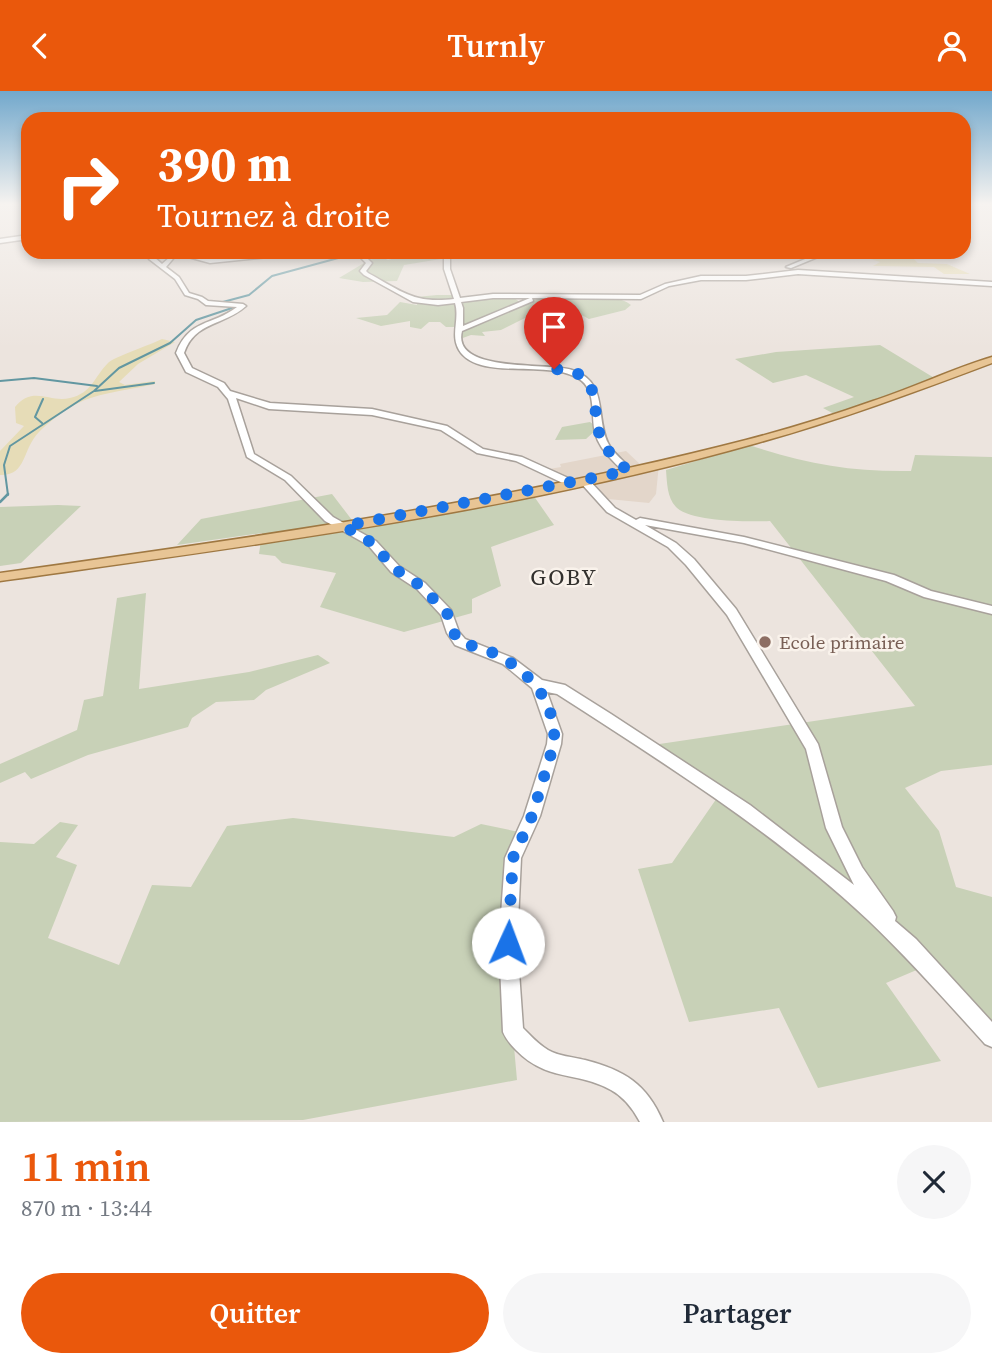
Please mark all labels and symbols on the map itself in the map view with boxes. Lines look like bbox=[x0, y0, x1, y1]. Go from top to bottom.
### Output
pin bbox=[524, 297, 584, 369]
district label: GOBY bbox=[530, 561, 598, 593]
place label: Ecole primaire bbox=[779, 629, 905, 655]
marker: Ecole primaire bbox=[757, 634, 773, 650]
position arrow bbox=[471, 906, 545, 980]

